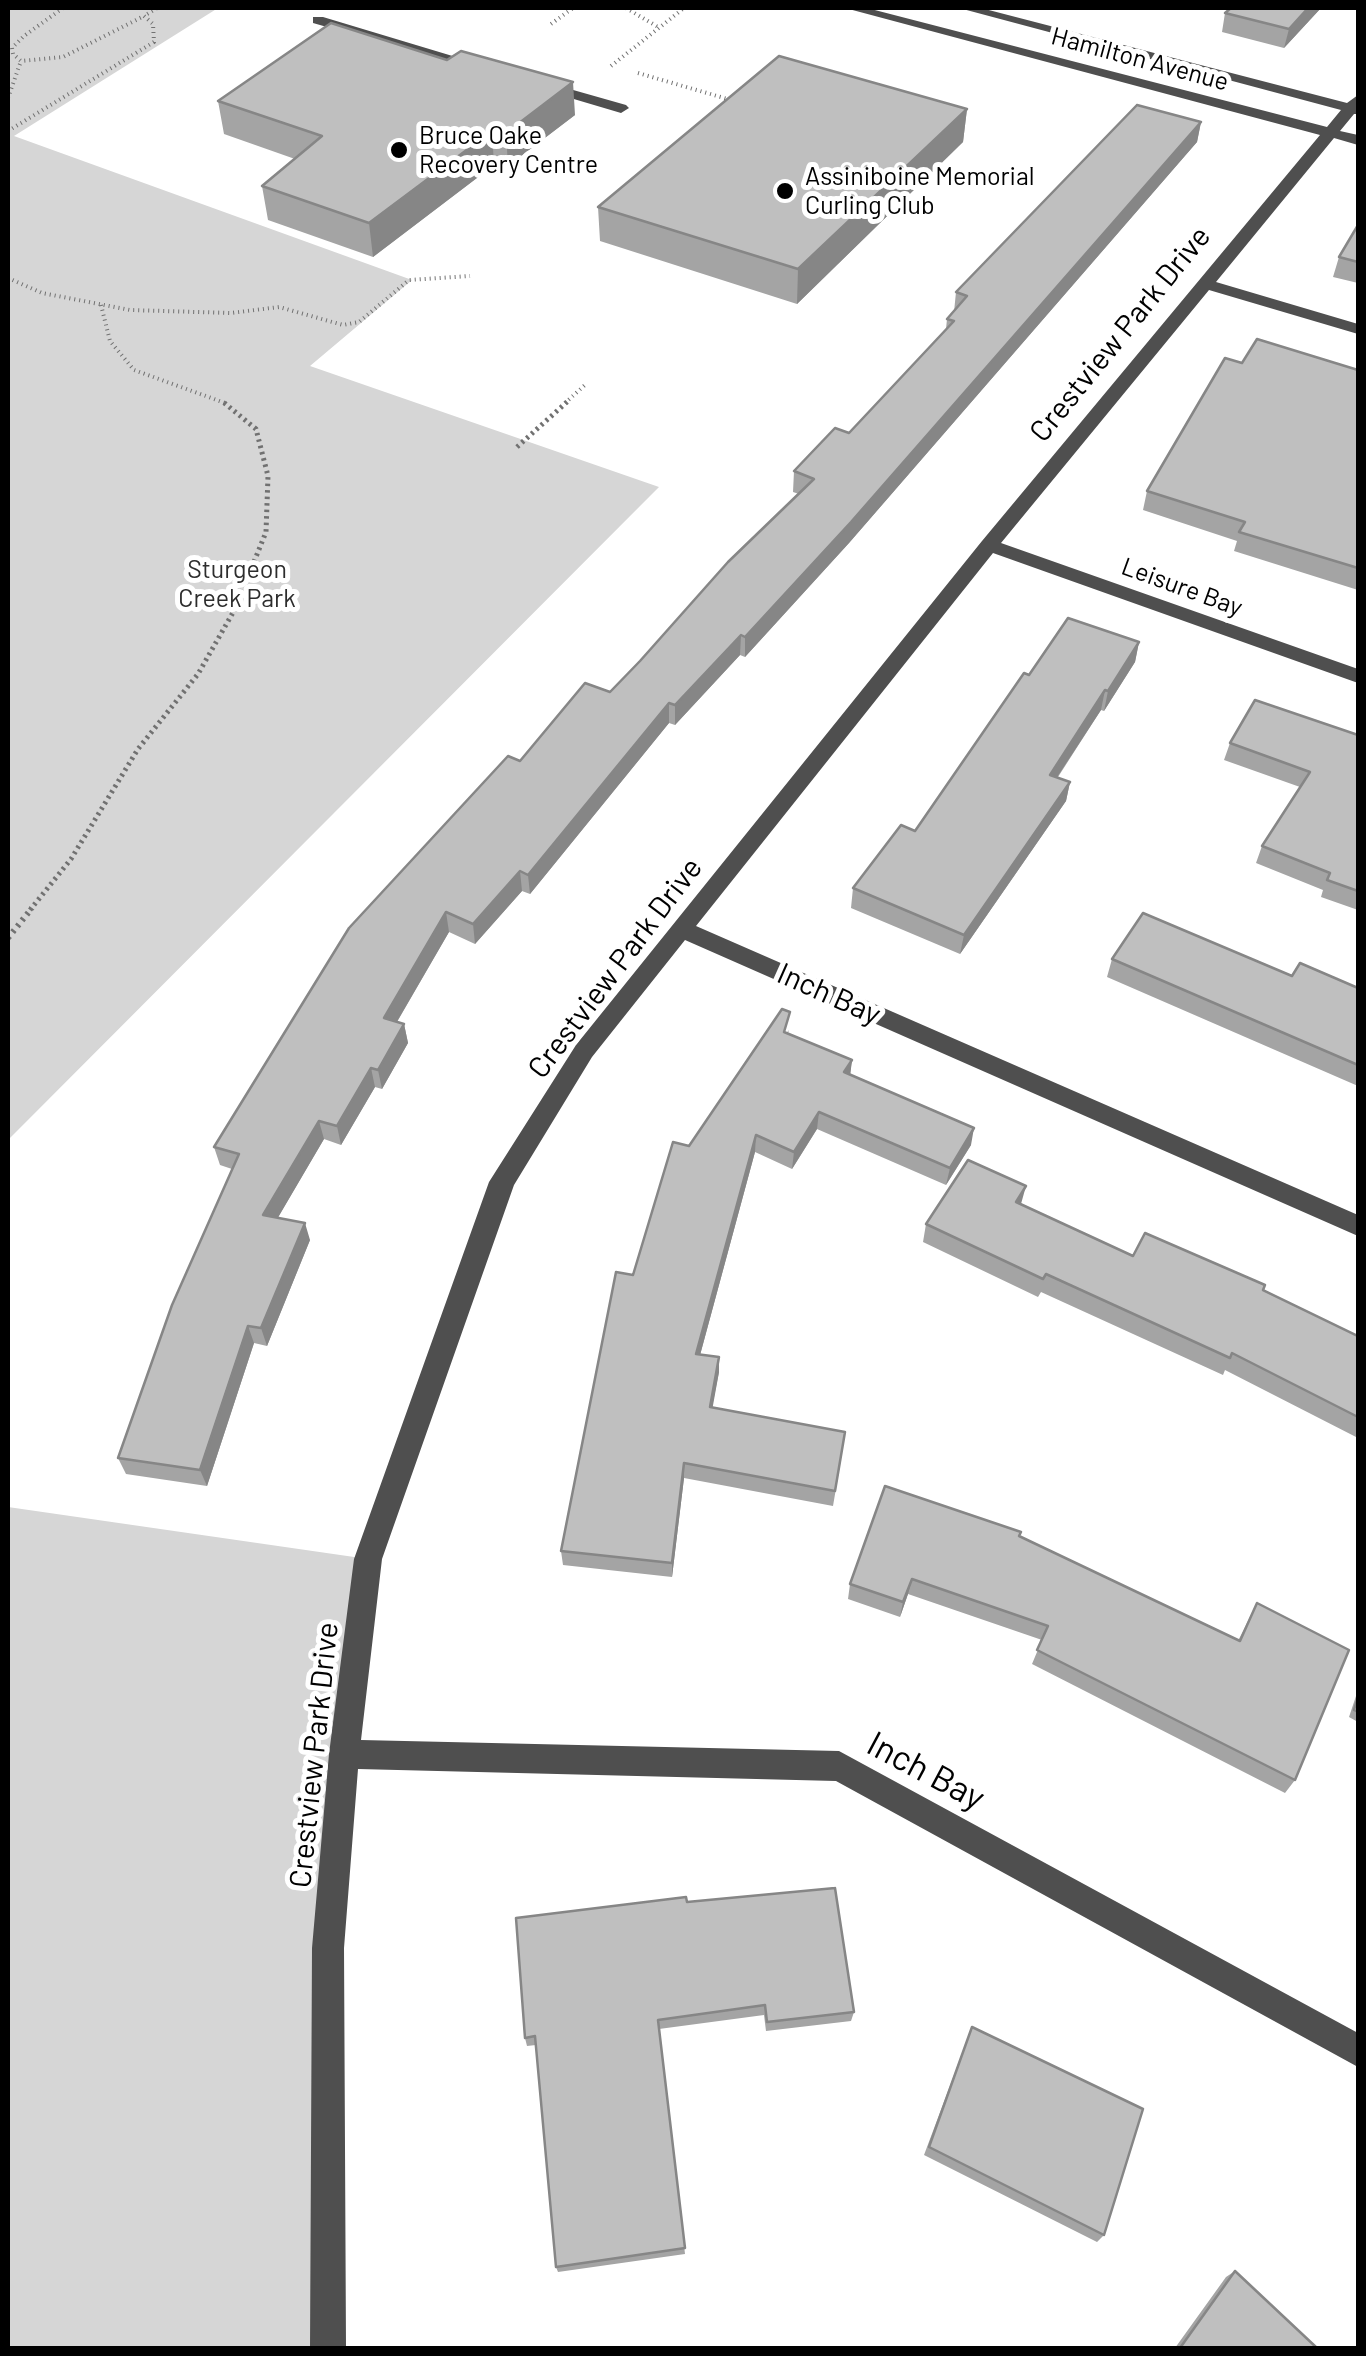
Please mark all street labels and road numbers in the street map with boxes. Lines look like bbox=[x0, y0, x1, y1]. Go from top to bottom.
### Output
street label: Hamilton Avenue bbox=[1048, 21, 1232, 97]
street label: Crestview Park Drive bbox=[1022, 219, 1218, 449]
street label: Leisure Bay bbox=[1118, 551, 1246, 623]
street label: Crestview Park Drive bbox=[520, 851, 710, 1085]
street label: Inch Bay bbox=[772, 955, 886, 1033]
street label: Crestview Park Drive bbox=[282, 1620, 346, 1890]
street label: Inch Bay bbox=[860, 1723, 992, 1819]

